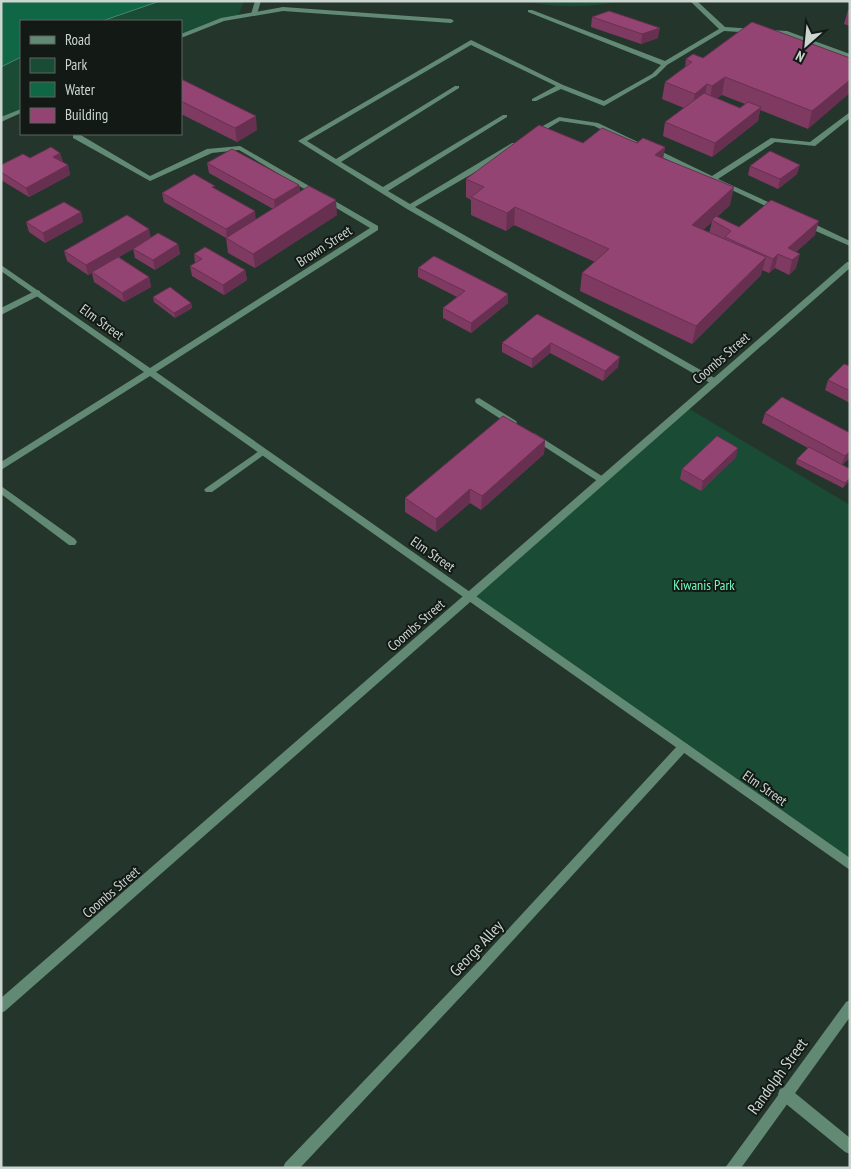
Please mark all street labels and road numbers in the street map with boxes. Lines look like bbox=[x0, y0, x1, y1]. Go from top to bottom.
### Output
street label: Brown Street bbox=[293, 221, 355, 271]
street label: Elm Street bbox=[76, 300, 128, 344]
street label: Coombs Street bbox=[689, 328, 753, 388]
street label: Elm Street bbox=[407, 532, 459, 576]
street label: Coombs Street bbox=[384, 595, 448, 655]
street label: Elm Street bbox=[739, 766, 791, 810]
street label: Coombs Street bbox=[79, 862, 143, 922]
street label: George Alley bbox=[445, 916, 507, 980]
street label: Randolph Street bbox=[743, 1034, 812, 1118]

